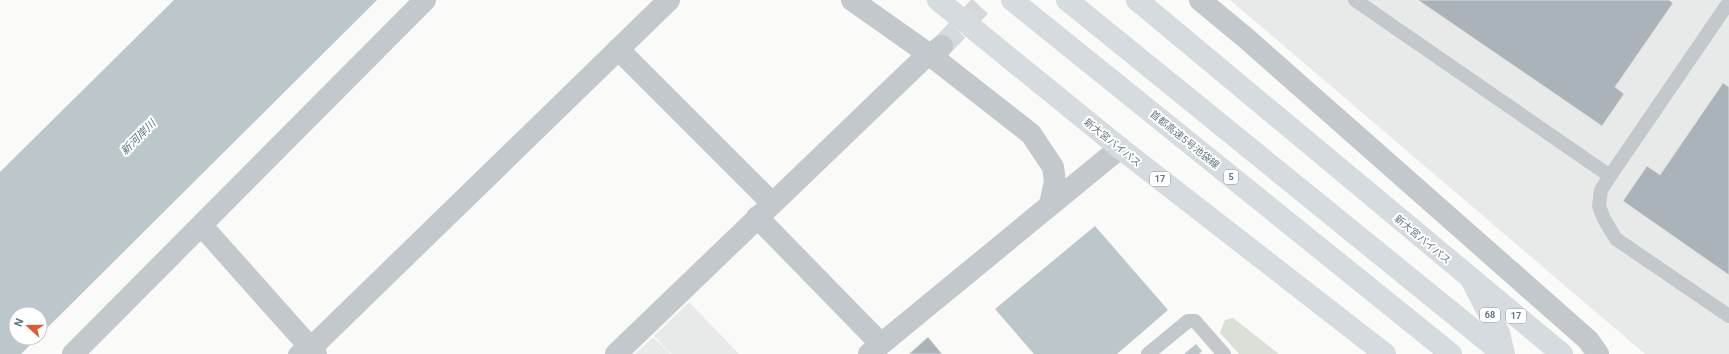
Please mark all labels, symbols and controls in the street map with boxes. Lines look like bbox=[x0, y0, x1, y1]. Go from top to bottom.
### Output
street label: 首都高速5号池袋線 bbox=[1148, 108, 1221, 171]
water label: 新河岸川 bbox=[118, 116, 159, 158]
street label: 新大宮バイパス bbox=[1082, 116, 1143, 169]
road number: 5 bbox=[1224, 170, 1238, 184]
road number: 17 bbox=[1150, 172, 1170, 186]
street label: 新大宮バイパス bbox=[1392, 213, 1453, 266]
north arrow bbox=[8, 306, 48, 346]
road number: 68 bbox=[1480, 308, 1500, 322]
road number: 17 bbox=[1506, 309, 1526, 323]
text: N bbox=[12, 316, 27, 329]

